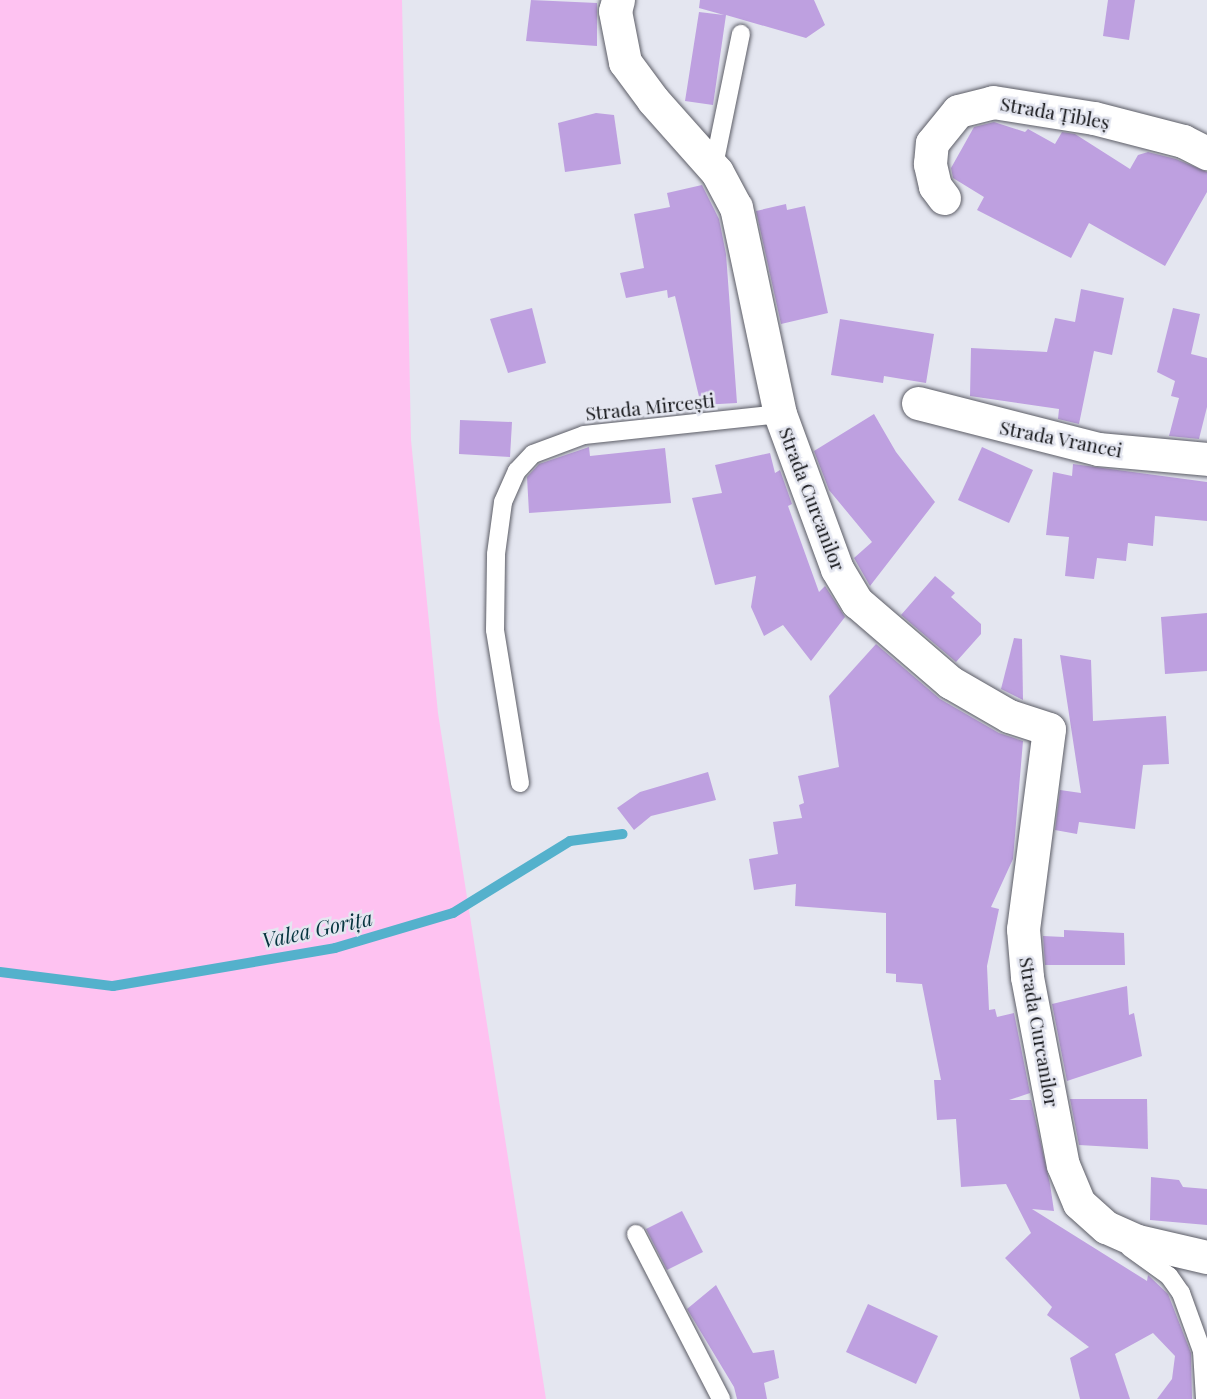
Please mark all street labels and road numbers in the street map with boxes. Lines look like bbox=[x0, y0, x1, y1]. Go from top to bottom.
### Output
street label: Strada Țibleș bbox=[998, 92, 1112, 134]
street label: Strada Mircești bbox=[584, 389, 716, 425]
street label: Strada Vrancei bbox=[997, 416, 1125, 462]
street label: Strada Curcanilor bbox=[774, 424, 850, 574]
street label: Strada Curcanilor bbox=[1015, 955, 1063, 1109]

